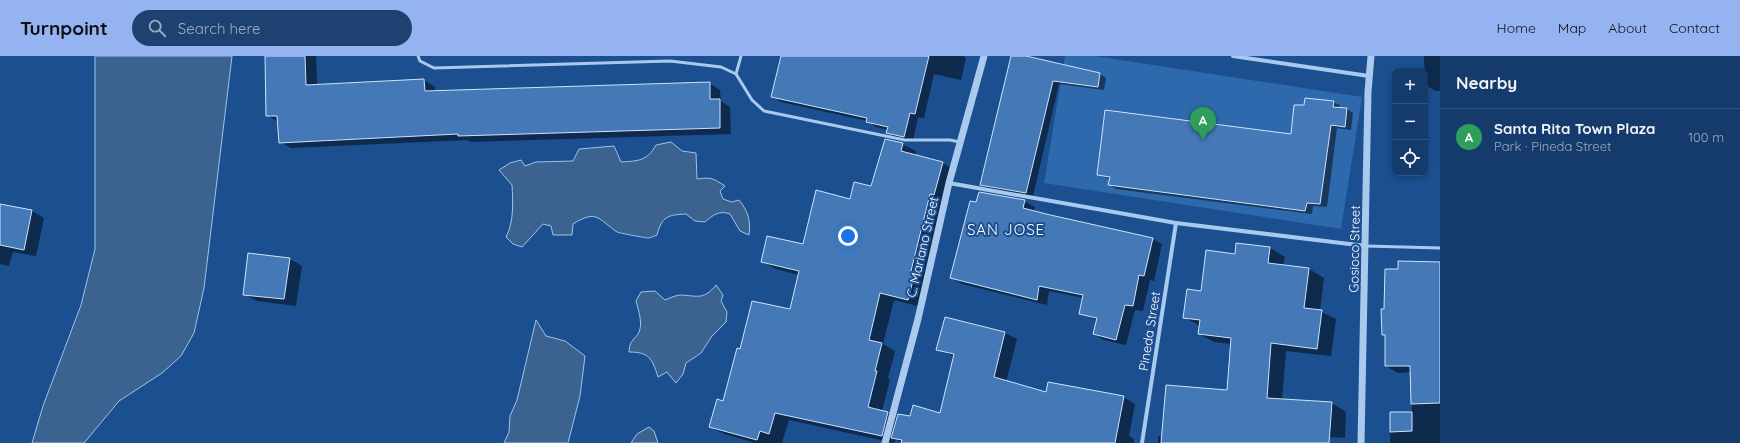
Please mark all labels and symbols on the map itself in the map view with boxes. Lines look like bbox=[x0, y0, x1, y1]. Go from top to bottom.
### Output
pin: A bbox=[1190, 107, 1216, 140]
street label: C. Mariano Street bbox=[903, 195, 941, 299]
street label: Gosioco Street bbox=[1345, 205, 1363, 293]
district label: SAN JOSE bbox=[967, 220, 1045, 239]
your location bbox=[838, 226, 858, 246]
street label: Pineda Street bbox=[1135, 290, 1163, 372]

